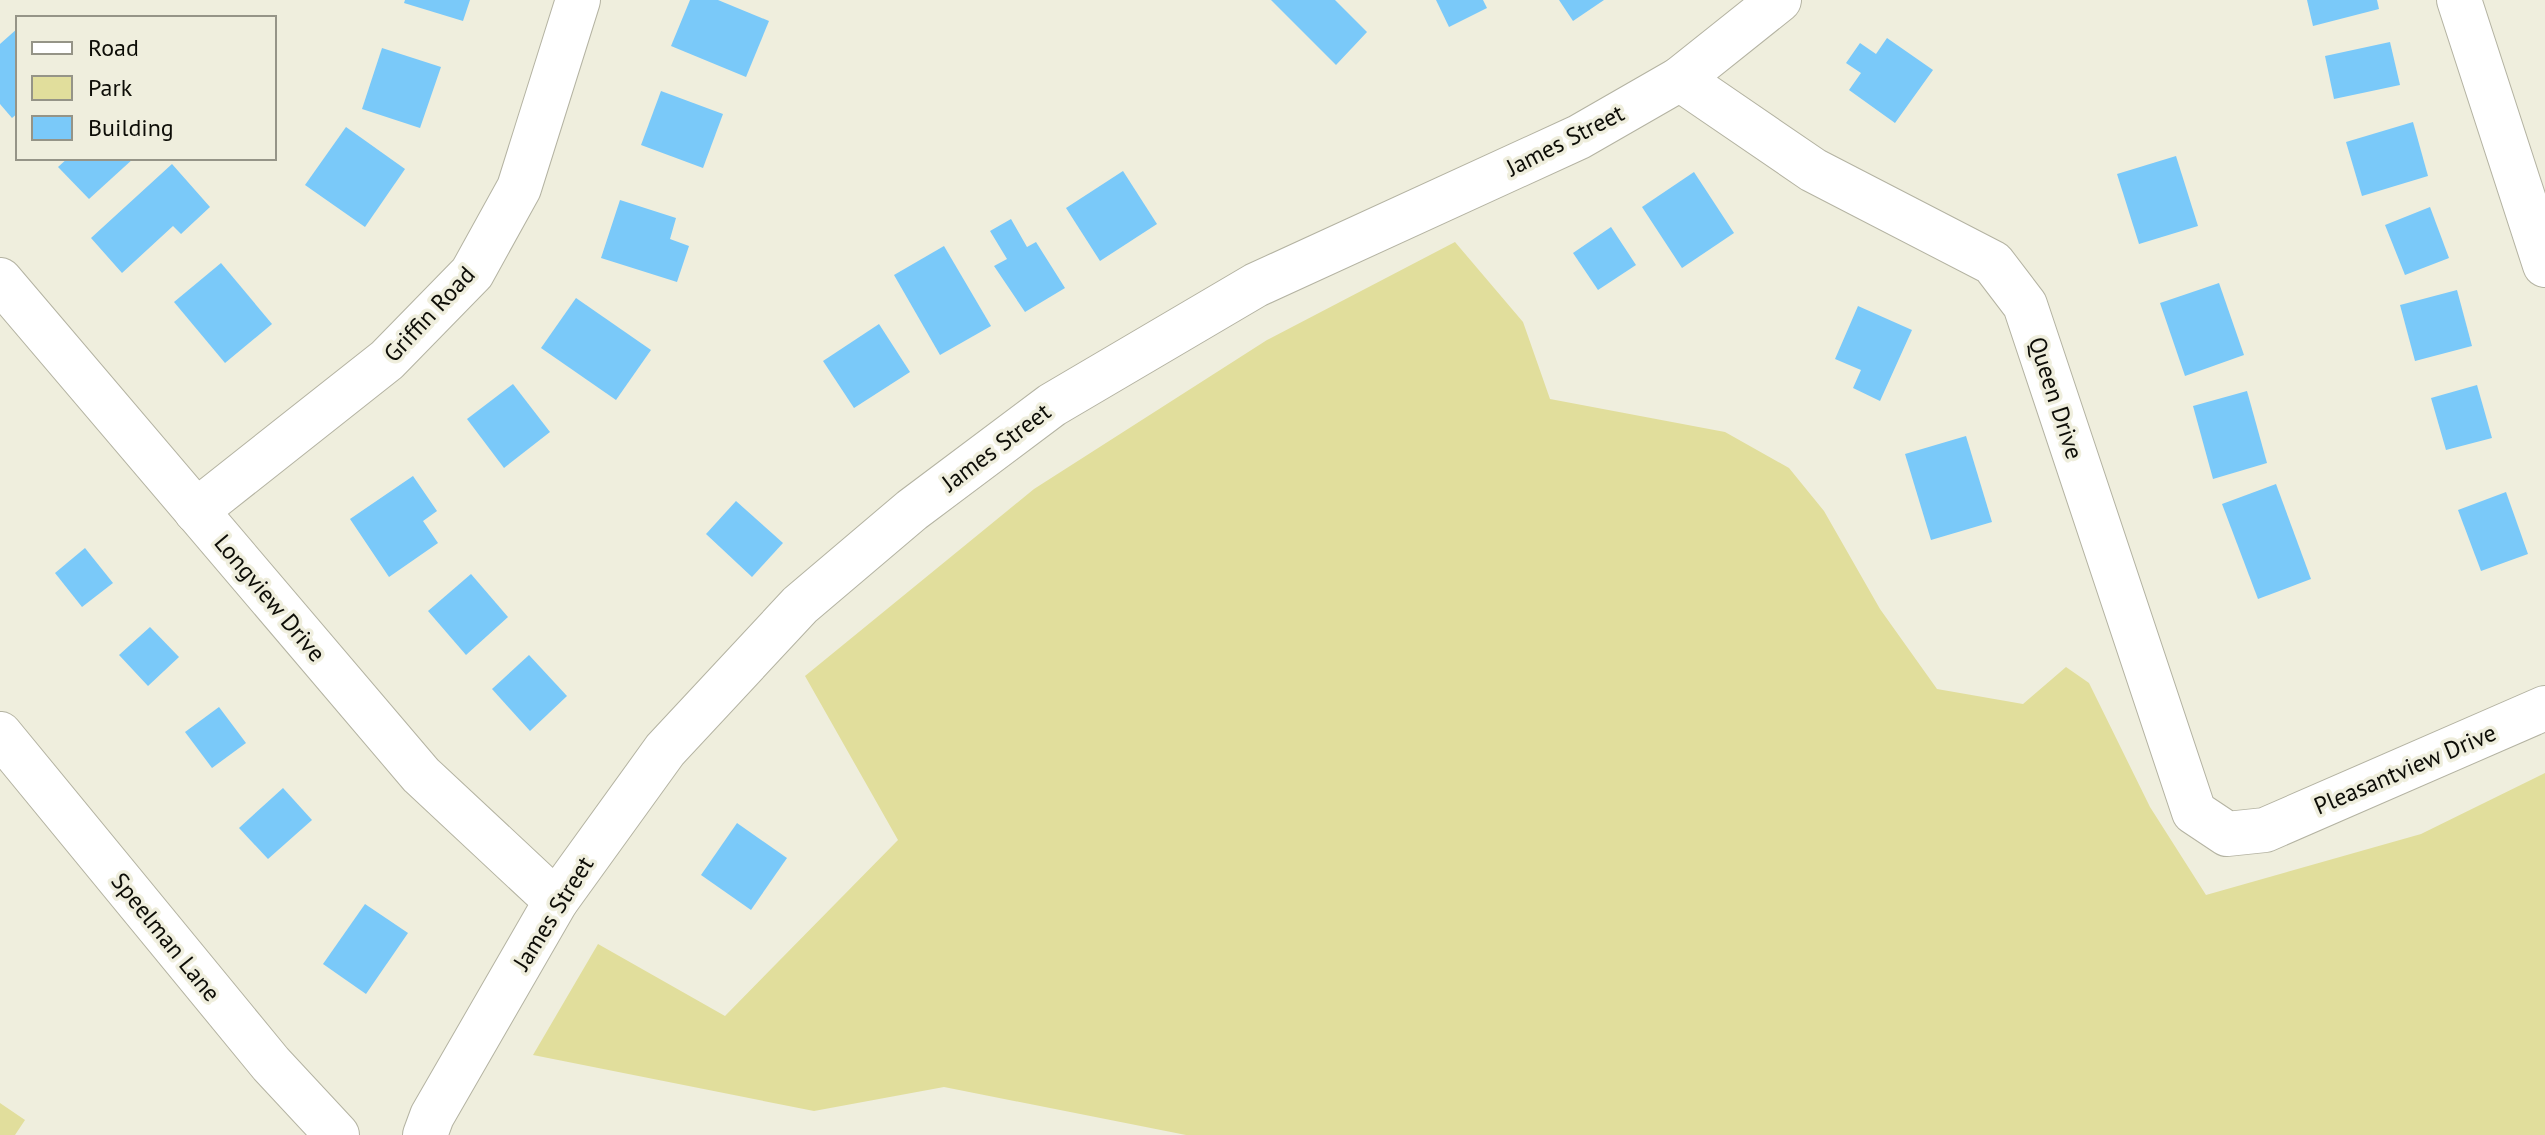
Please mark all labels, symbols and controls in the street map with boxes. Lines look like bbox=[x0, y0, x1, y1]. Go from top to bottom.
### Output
legend bbox=[16, 16, 276, 160]
text: Road bbox=[88, 32, 139, 63]
text: Park bbox=[88, 72, 133, 103]
street label: James Street bbox=[1500, 97, 1629, 183]
text: Building bbox=[88, 112, 174, 143]
street label: Griffin Road bbox=[377, 259, 481, 369]
street label: Queen Drive bbox=[2022, 333, 2090, 463]
street label: James Street bbox=[935, 396, 1057, 499]
street label: Longview Drive bbox=[208, 528, 332, 668]
street label: Pleasantview Drive bbox=[2309, 717, 2501, 821]
street label: James Street bbox=[505, 850, 600, 977]
street label: Speelman Lane bbox=[105, 866, 227, 1008]

